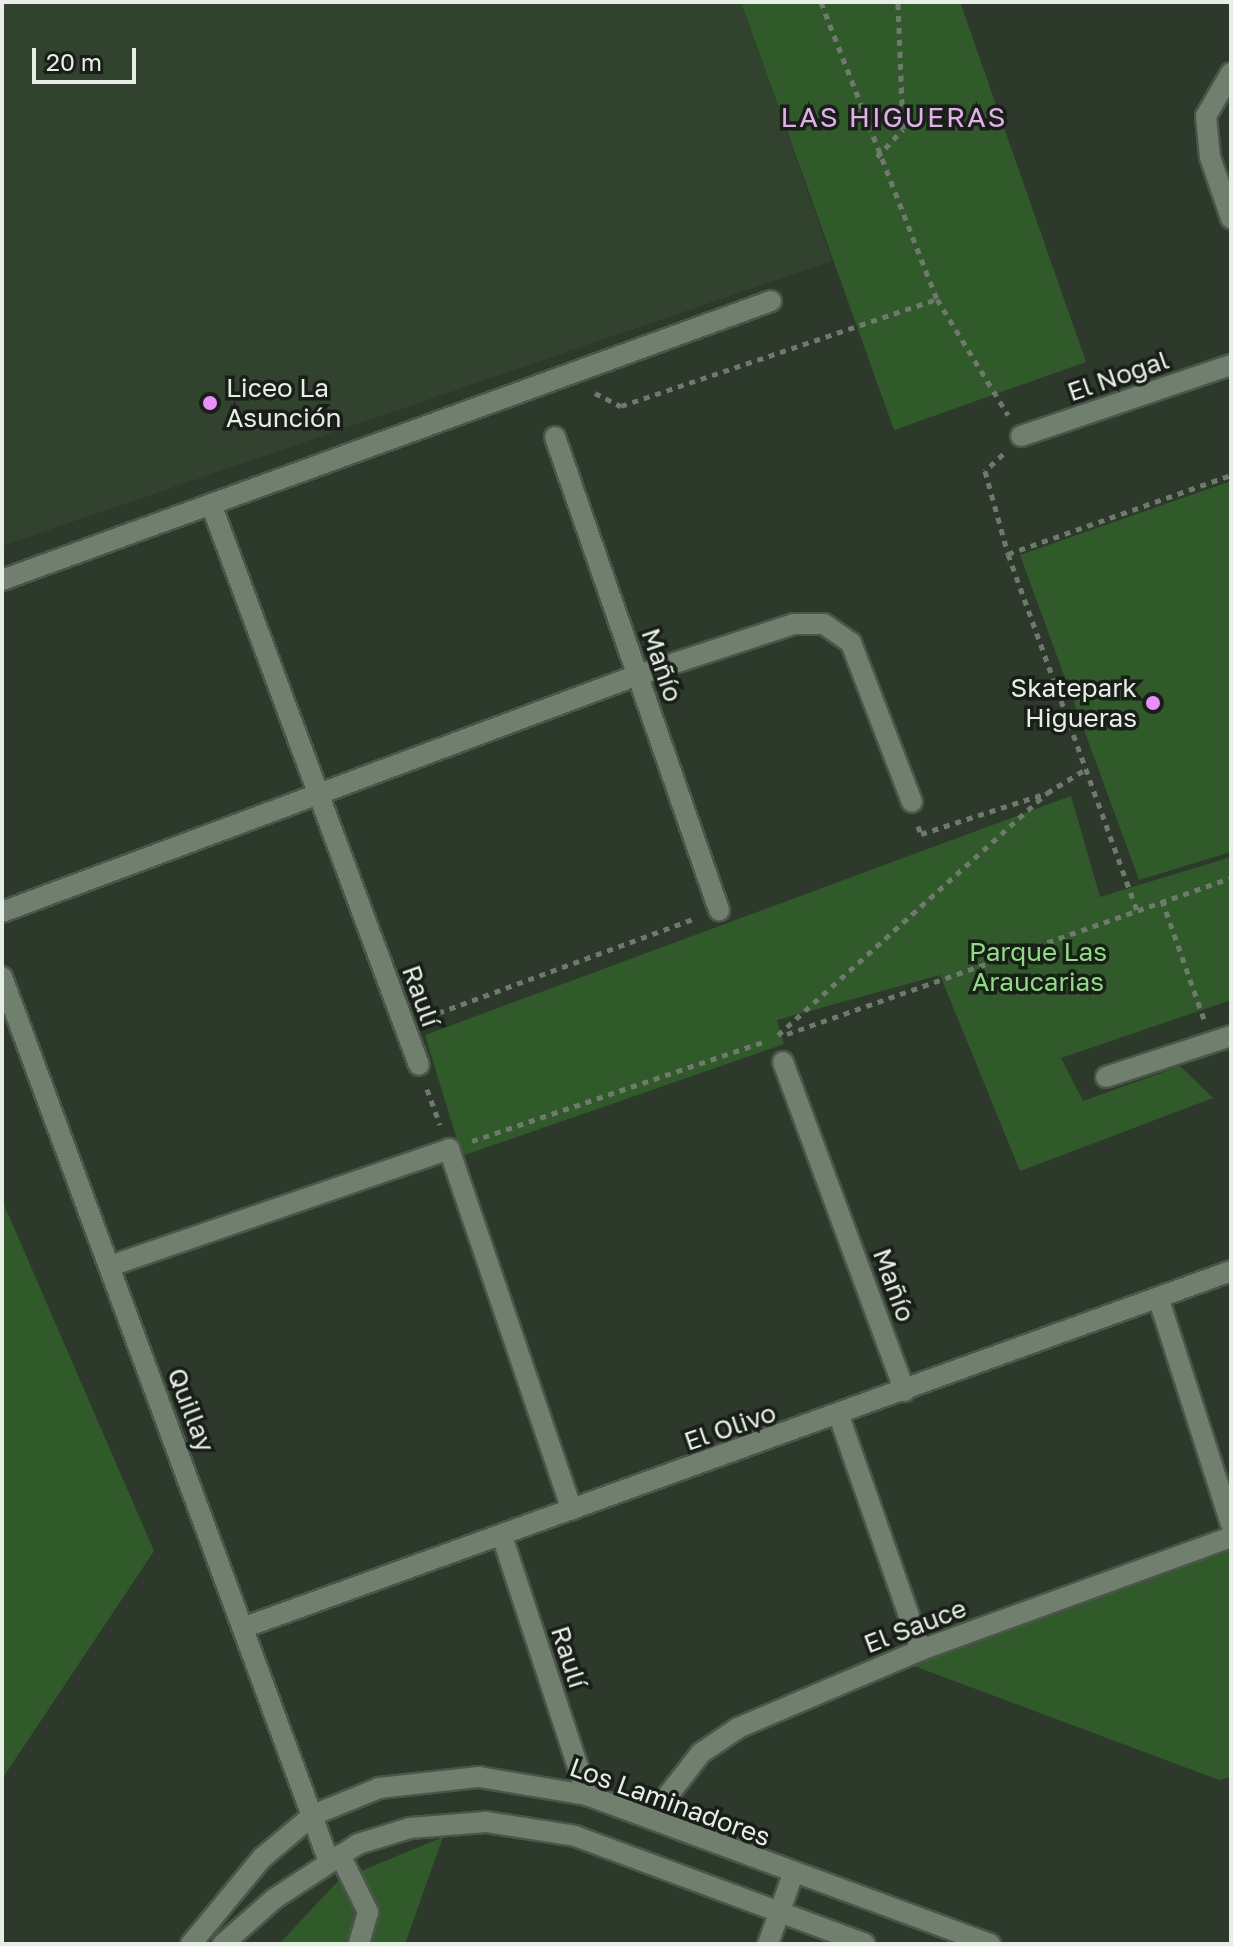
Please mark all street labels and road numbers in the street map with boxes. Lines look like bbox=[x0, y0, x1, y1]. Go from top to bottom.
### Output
street label: El Nogal bbox=[1063, 344, 1173, 408]
street label: Mañío bbox=[635, 624, 689, 706]
street label: Raulí bbox=[396, 961, 446, 1031]
street label: Mañío bbox=[866, 1244, 922, 1326]
street label: Quillay bbox=[161, 1364, 221, 1456]
street label: El Olivo bbox=[680, 1397, 780, 1457]
street label: El Sauce bbox=[859, 1592, 971, 1660]
street label: Raulí bbox=[544, 1622, 594, 1692]
street label: Los Laminadores bbox=[565, 1751, 775, 1853]

